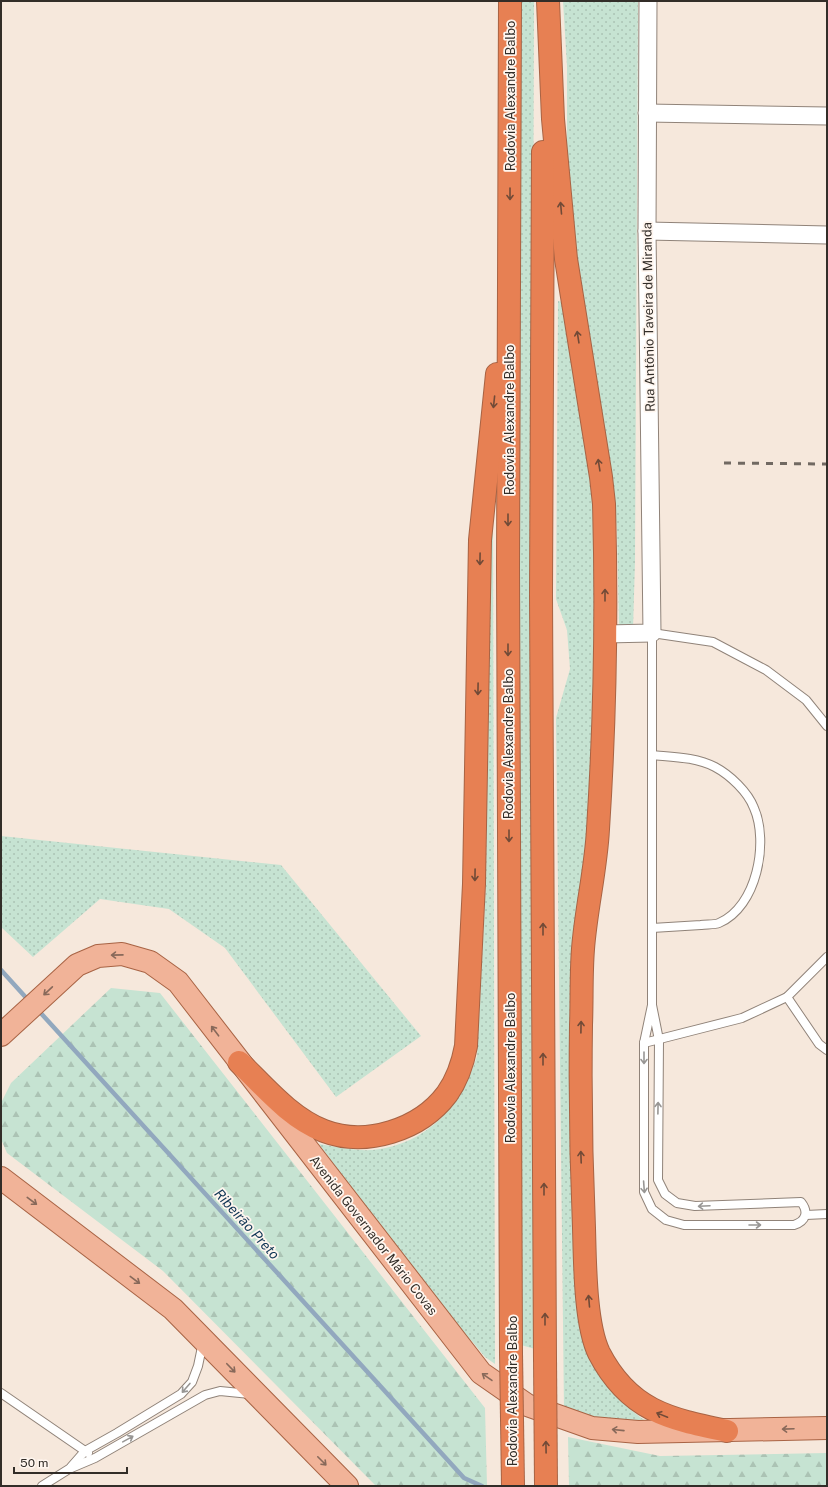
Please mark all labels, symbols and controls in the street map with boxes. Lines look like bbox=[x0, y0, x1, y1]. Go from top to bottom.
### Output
street label: Rodovia Alexandre Balbo bbox=[503, 21, 518, 171]
one-way arrow bbox=[506, 187, 514, 200]
one-way arrow bbox=[557, 202, 564, 215]
street label: Rua Antônio Taveira de Miranda bbox=[639, 222, 658, 412]
one-way arrow bbox=[574, 331, 582, 344]
street label: Rodovia Alexandre Balbo bbox=[502, 345, 517, 495]
one-way arrow bbox=[490, 395, 497, 408]
one-way arrow bbox=[595, 459, 603, 472]
one-way arrow bbox=[504, 513, 512, 526]
one-way arrow bbox=[476, 552, 484, 565]
one-way arrow bbox=[601, 589, 609, 602]
one-way arrow bbox=[504, 643, 512, 656]
street label: Rodovia Alexandre Balbo bbox=[501, 669, 516, 819]
one-way arrow bbox=[474, 682, 482, 695]
one-way arrow bbox=[505, 829, 513, 842]
one-way arrow bbox=[471, 868, 478, 881]
one-way arrow bbox=[539, 923, 547, 936]
one-way arrow bbox=[111, 951, 124, 959]
one-way arrow bbox=[43, 987, 53, 996]
street label: Rodovia Alexandre Balbo bbox=[503, 993, 518, 1143]
one-way arrow bbox=[578, 1021, 585, 1034]
one-way arrow bbox=[211, 1026, 219, 1037]
one-way arrow bbox=[640, 1051, 648, 1064]
one-way arrow bbox=[539, 1053, 547, 1066]
one-way arrow bbox=[654, 1102, 662, 1115]
one-way arrow bbox=[578, 1151, 585, 1164]
street label: Avenida Governador Mário Covas bbox=[307, 1153, 441, 1318]
one-way arrow bbox=[641, 1181, 648, 1194]
one-way arrow bbox=[540, 1183, 548, 1196]
water label: Ribeirão Preto bbox=[211, 1186, 283, 1263]
one-way arrow bbox=[26, 1197, 37, 1206]
one-way arrow bbox=[697, 1202, 710, 1210]
one-way arrow bbox=[748, 1221, 761, 1229]
one-way arrow bbox=[130, 1276, 141, 1284]
one-way arrow bbox=[585, 1295, 592, 1308]
one-way arrow bbox=[541, 1313, 549, 1326]
street label: Rodovia Alexandre Balbo bbox=[505, 1316, 520, 1466]
one-way arrow bbox=[226, 1363, 236, 1373]
one-way arrow bbox=[482, 1373, 493, 1381]
one-way arrow bbox=[182, 1383, 191, 1393]
one-way arrow bbox=[657, 1410, 669, 1418]
one-way arrow bbox=[782, 1425, 795, 1433]
one-way arrow bbox=[612, 1427, 625, 1434]
one-way arrow bbox=[122, 1434, 134, 1442]
one-way arrow bbox=[542, 1441, 550, 1454]
scale bar bbox=[14, 1449, 127, 1475]
text: 50 m bbox=[20, 1456, 48, 1470]
one-way arrow bbox=[317, 1456, 327, 1466]

